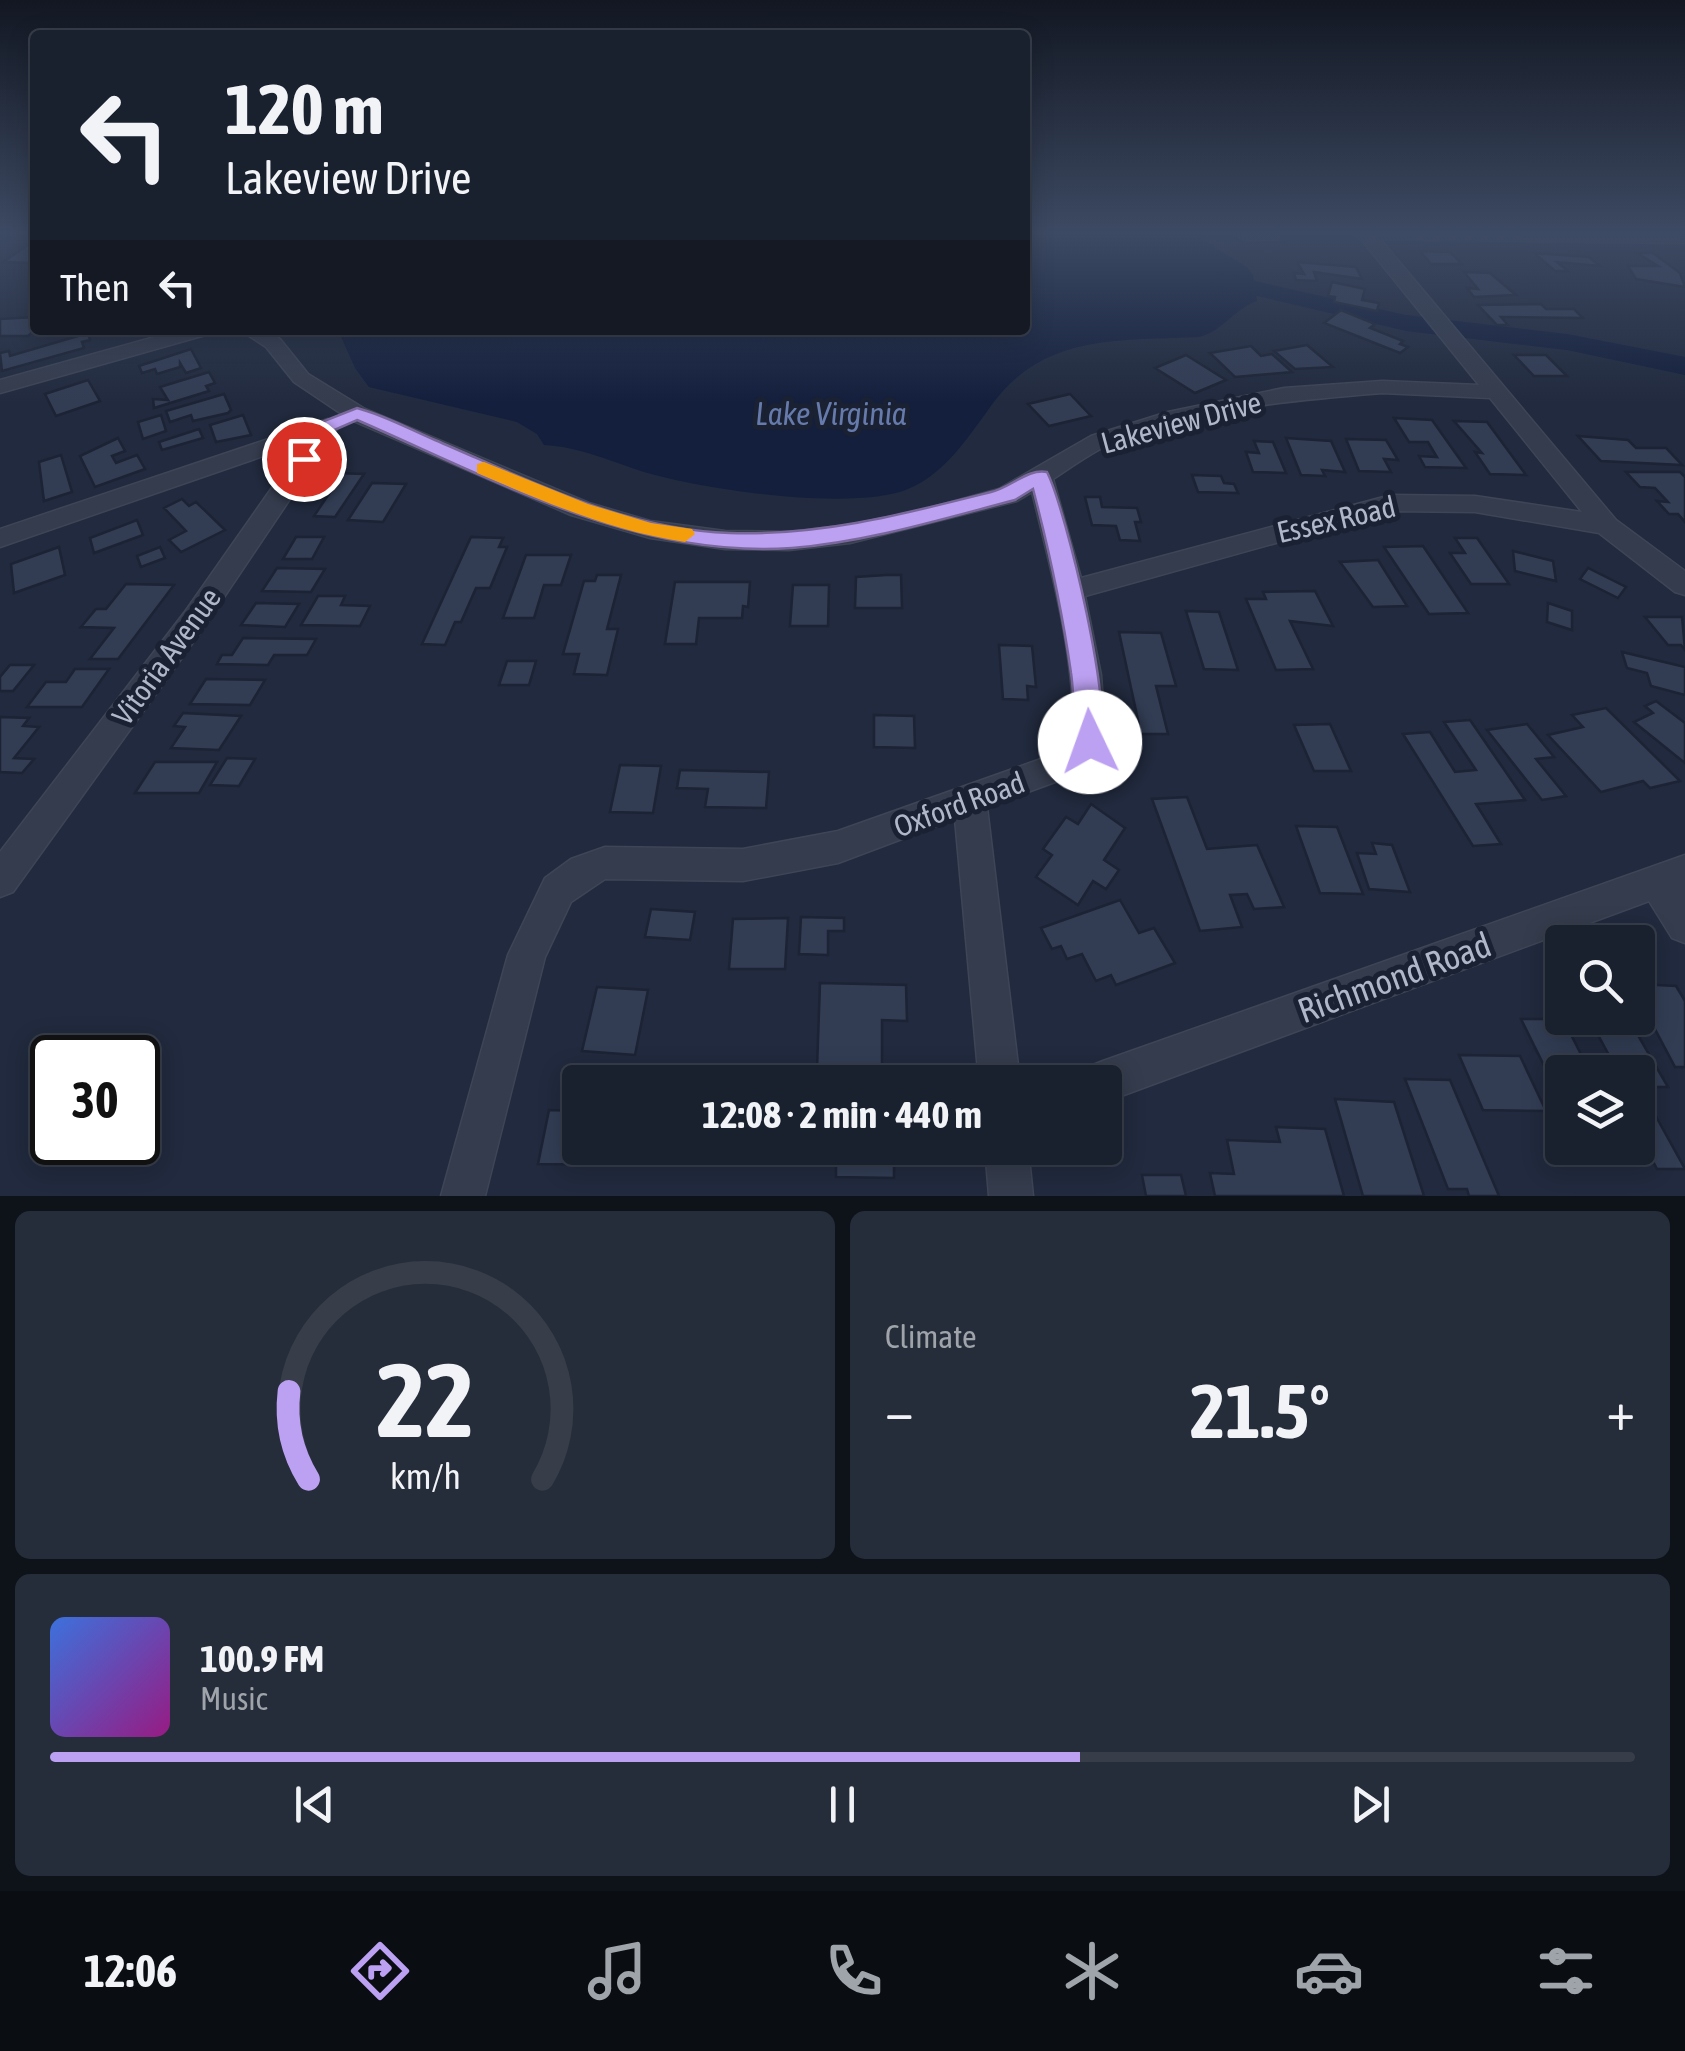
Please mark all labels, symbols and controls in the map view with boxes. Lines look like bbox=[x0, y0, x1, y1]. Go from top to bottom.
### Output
text: 120 m bbox=[225, 69, 384, 149]
icon: left bbox=[60, 70, 190, 200]
text: Lakeview Drive bbox=[225, 152, 471, 204]
icon: left bbox=[150, 260, 205, 315]
text: Then bbox=[60, 266, 130, 309]
street label: Lakeview Drive bbox=[1097, 384, 1265, 460]
water label: Lake Virginia bbox=[755, 395, 907, 432]
pin bbox=[262, 417, 347, 502]
icon: arrive bbox=[277, 432, 332, 487]
street label: Essex Road bbox=[1273, 489, 1399, 549]
street label: Vitoria Avenue bbox=[105, 581, 227, 731]
position arrow bbox=[1038, 690, 1142, 794]
street label: Oxford Road bbox=[889, 765, 1029, 843]
street label: Richmond Road bbox=[1292, 924, 1496, 1030]
map controls bbox=[1545, 925, 1655, 1165]
button: search bbox=[1545, 925, 1655, 1035]
speed limit sign: 30 bbox=[30, 1035, 160, 1165]
button: layers bbox=[1545, 1055, 1655, 1165]
text: 12:08 · 2 min · 440 m bbox=[702, 1093, 982, 1136]
text: Climate bbox=[885, 1318, 977, 1355]
text: 22 bbox=[376, 1340, 474, 1459]
text: 21.5° bbox=[1190, 1368, 1330, 1454]
text: − bbox=[885, 1379, 914, 1442]
text: + bbox=[1606, 1379, 1635, 1442]
text: km/h bbox=[390, 1456, 460, 1497]
text: 100.9 FM bbox=[200, 1637, 324, 1680]
text: Music bbox=[200, 1680, 267, 1717]
icon: previous bbox=[287, 1777, 342, 1832]
icon: pause bbox=[815, 1777, 870, 1832]
icon: next bbox=[1343, 1777, 1398, 1832]
icon: directions bbox=[345, 1936, 415, 2006]
icon: music bbox=[582, 1936, 652, 2006]
icon: phone bbox=[819, 1936, 889, 2006]
icon: climate bbox=[1057, 1936, 1127, 2006]
icon: car bbox=[1294, 1936, 1364, 2006]
icon: filters bbox=[1531, 1936, 1601, 2006]
text: 12:06 bbox=[84, 1945, 177, 1997]

